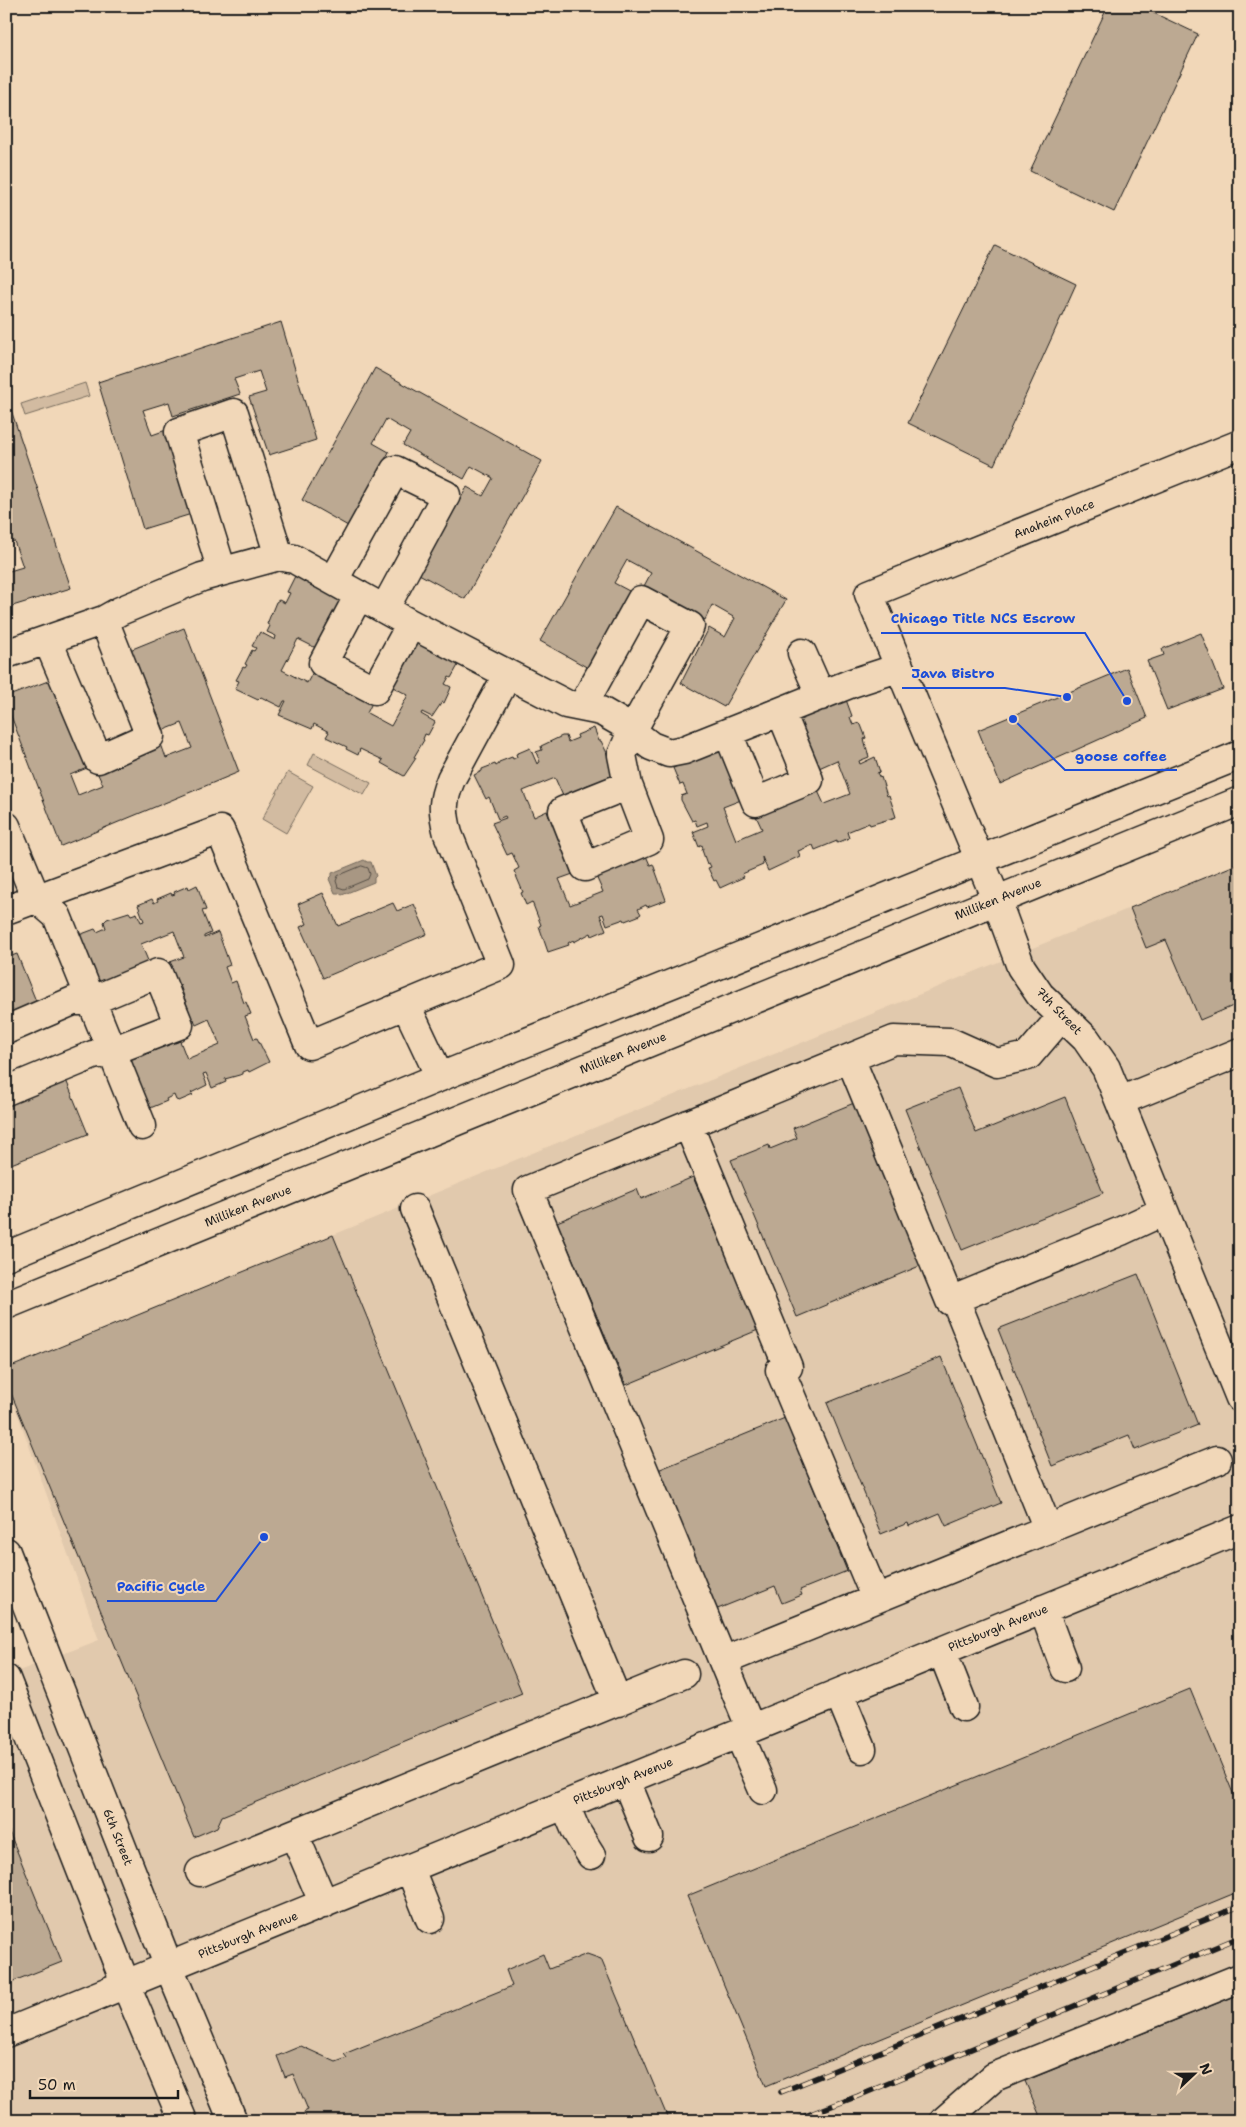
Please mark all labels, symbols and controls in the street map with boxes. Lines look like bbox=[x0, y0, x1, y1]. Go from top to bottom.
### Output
street label: Anaheim Place bbox=[1011, 495, 1097, 542]
callout: Chicago Title NCS Escrow bbox=[881, 604, 1085, 633]
text: Chicago Title NCS Escrow bbox=[891, 609, 1076, 627]
callout: Java Bistro bbox=[902, 659, 1005, 688]
text: Java Bistro bbox=[911, 664, 995, 682]
callout: goose coffee bbox=[1065, 741, 1177, 770]
text: goose coffee bbox=[1075, 747, 1167, 765]
street label: Milliken Avenue bbox=[952, 874, 1044, 924]
street label: 7th Street bbox=[1032, 984, 1086, 1038]
street label: Milliken Avenue bbox=[577, 1028, 669, 1078]
street label: Milliken Avenue bbox=[202, 1181, 294, 1231]
callout: Pacific Cycle bbox=[107, 1572, 216, 1601]
text: Pacific Cycle bbox=[117, 1577, 205, 1595]
street label: Pittsburgh Avenue bbox=[946, 1601, 1051, 1655]
street label: Pittsburgh Avenue bbox=[571, 1754, 676, 1808]
street label: 6th Street bbox=[99, 1806, 137, 1868]
street label: Pittsburgh Avenue bbox=[196, 1908, 301, 1962]
north arrow bbox=[1168, 2050, 1218, 2100]
text: N bbox=[1196, 2061, 1216, 2078]
scale bar bbox=[30, 2067, 178, 2099]
text: 50 m bbox=[38, 2075, 76, 2095]

